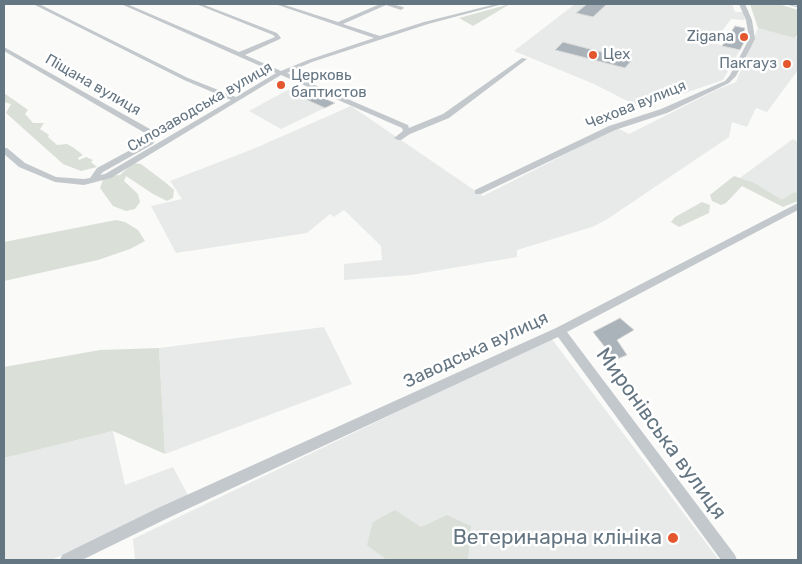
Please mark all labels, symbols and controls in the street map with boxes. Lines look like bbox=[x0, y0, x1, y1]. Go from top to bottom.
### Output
place label: Zigana bbox=[687, 28, 734, 46]
marker: Zigana bbox=[738, 31, 750, 43]
place label: Цех bbox=[603, 46, 630, 64]
marker: Цех bbox=[587, 49, 599, 61]
street label: Піщана вулиця bbox=[42, 50, 144, 120]
place label: Пакгауз bbox=[719, 55, 777, 73]
street label: Склозаводська вулиця bbox=[124, 58, 276, 156]
marker: Пакгауз bbox=[781, 58, 793, 70]
place label: Церковь баптистов bbox=[291, 67, 367, 102]
street label: Чехова вулиця bbox=[583, 77, 689, 133]
marker: Церковь баптистов bbox=[275, 79, 287, 91]
street label: Заводська вулиця bbox=[400, 307, 552, 393]
street label: Миронівська вулиця bbox=[590, 343, 732, 525]
place label: Ветеринарна клініка bbox=[453, 525, 662, 551]
marker: Ветеринарна клініка bbox=[666, 531, 680, 545]

